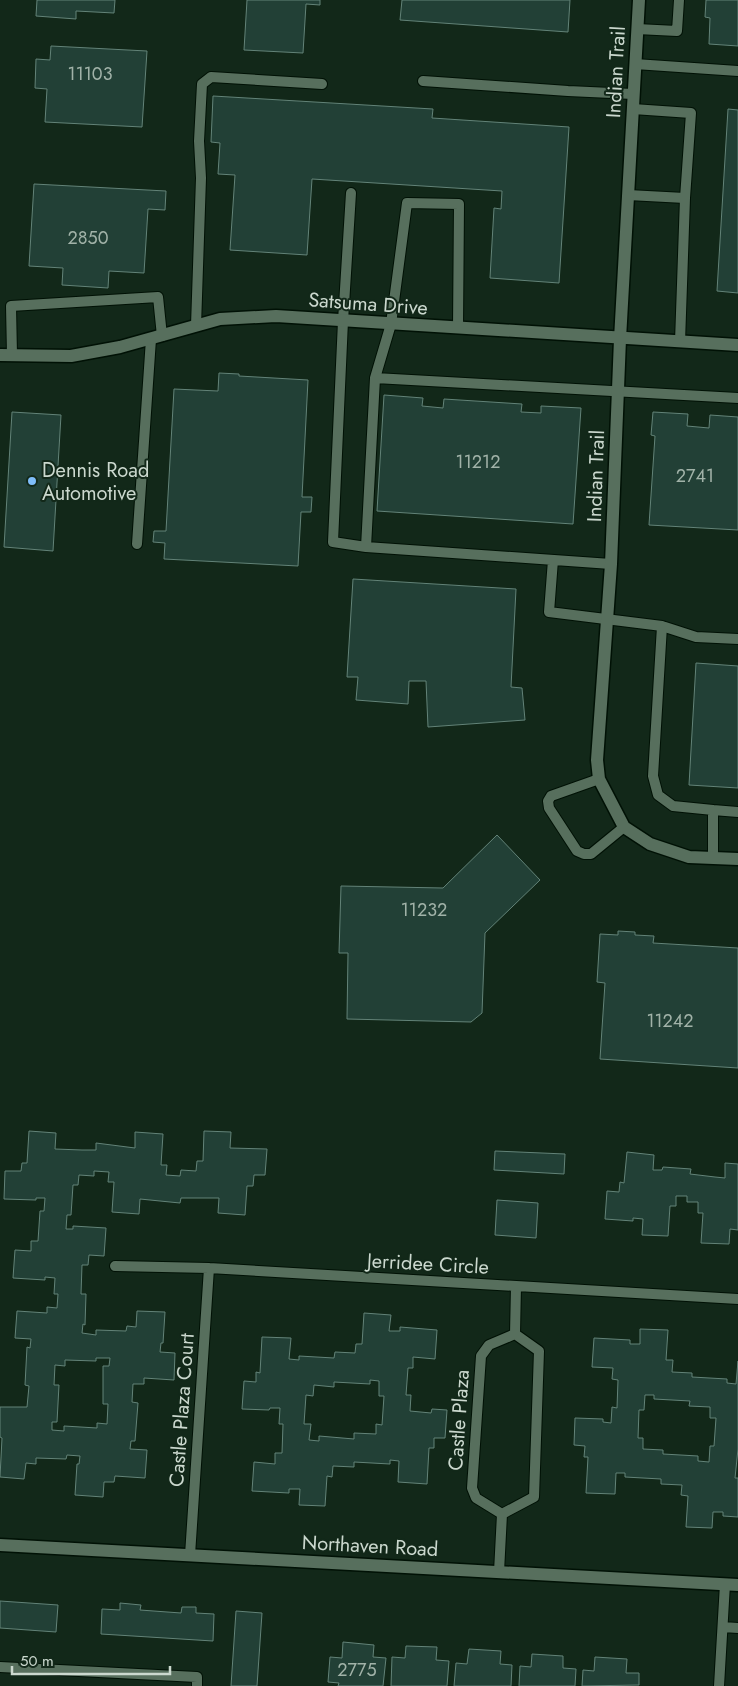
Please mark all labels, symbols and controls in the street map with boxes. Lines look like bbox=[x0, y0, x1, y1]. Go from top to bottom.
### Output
street label: Indian Trail bbox=[599, 25, 633, 119]
house number: 11103 bbox=[68, 61, 113, 87]
house number: 2850 bbox=[67, 225, 109, 251]
street label: Satsuma Drive bbox=[307, 285, 429, 323]
street label: Indian Trail bbox=[580, 429, 612, 523]
house number: 11212 bbox=[456, 449, 500, 475]
place label: Dennis Road Automotive bbox=[42, 456, 149, 508]
house number: 2741 bbox=[676, 463, 714, 489]
marker: Dennis Road Automotive bbox=[26, 475, 38, 487]
house number: 11232 bbox=[401, 897, 447, 923]
house number: 11242 bbox=[646, 1008, 694, 1034]
street label: Jerridee Circle bbox=[363, 1246, 490, 1282]
street label: Castle Plaza Court bbox=[162, 1332, 202, 1488]
street label: Castle Plaza bbox=[441, 1369, 477, 1471]
street label: Northaven Road bbox=[301, 1528, 439, 1564]
scale bar bbox=[12, 1644, 170, 1676]
text: 50 m bbox=[20, 1650, 54, 1672]
house number: 2775 bbox=[337, 1657, 377, 1683]

